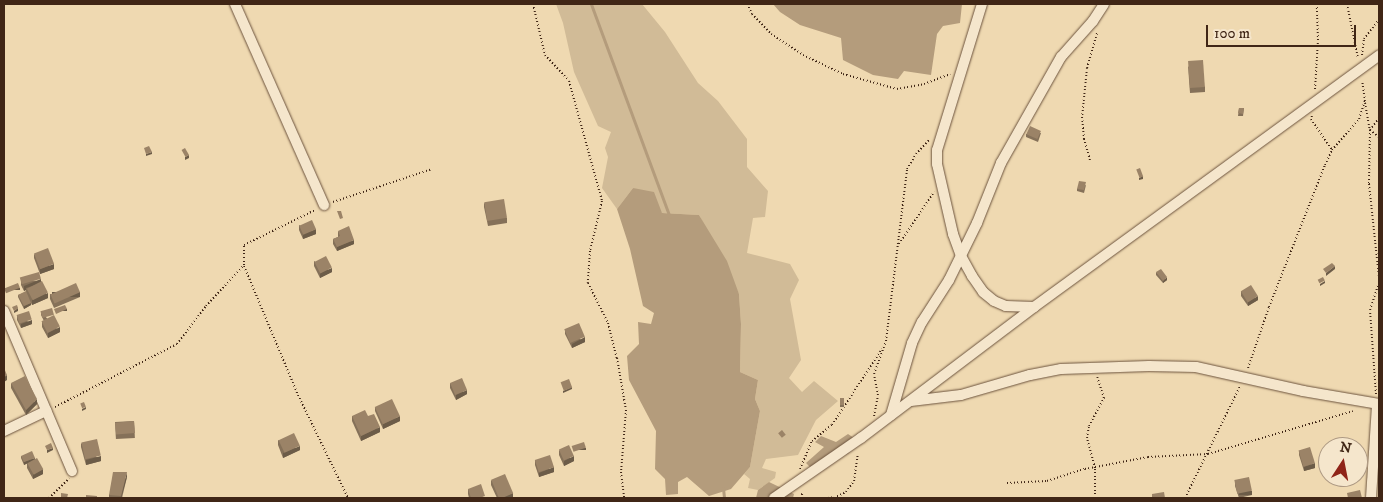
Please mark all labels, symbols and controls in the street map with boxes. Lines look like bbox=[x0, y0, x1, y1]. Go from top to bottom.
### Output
scale bar bbox=[1208, 15, 1358, 47]
text: 100 m bbox=[1214, 24, 1250, 43]
north arrow bbox=[1318, 437, 1368, 487]
text: N bbox=[1338, 438, 1353, 458]

